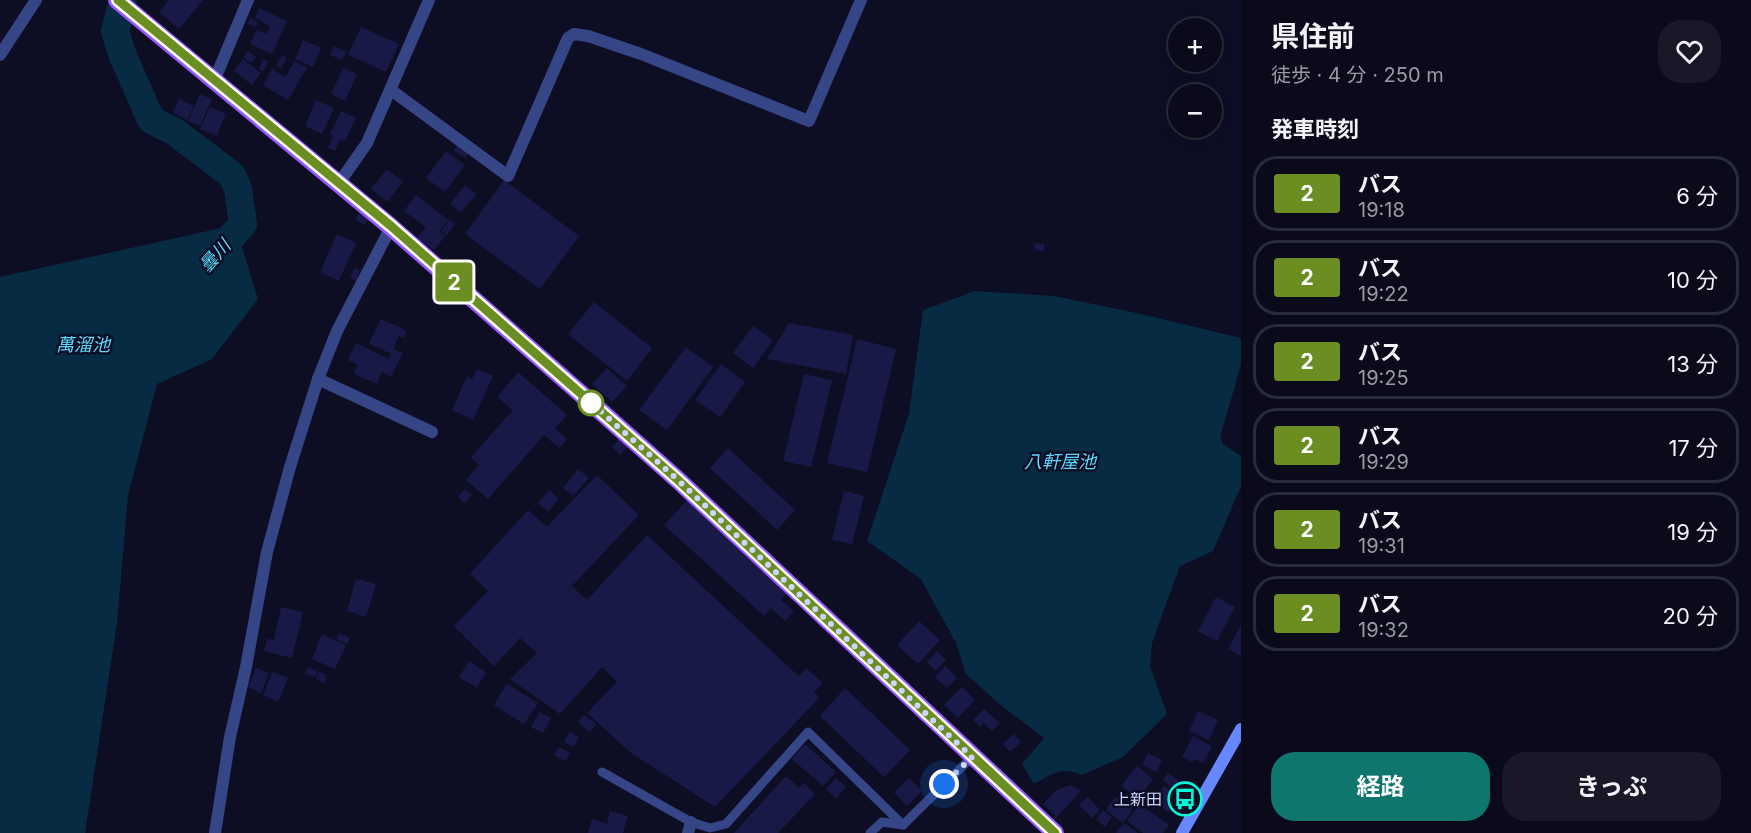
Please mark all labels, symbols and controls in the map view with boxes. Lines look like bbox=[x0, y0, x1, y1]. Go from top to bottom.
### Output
map controls bbox=[1168, 18, 1222, 138]
button: + bbox=[1168, 18, 1222, 72]
text: 県住前 bbox=[1271, 19, 1355, 53]
button: heart bbox=[1658, 20, 1721, 83]
text: 徒歩 · 4 分 · 250 m bbox=[1271, 63, 1444, 87]
button: − bbox=[1168, 84, 1222, 138]
text: 発車時刻 bbox=[1271, 116, 1359, 142]
text: バス bbox=[1358, 171, 1402, 197]
text: 2 bbox=[1300, 181, 1314, 206]
text: 6 分 bbox=[1676, 183, 1718, 209]
text: 19:18 bbox=[1358, 198, 1405, 222]
water label: 曇川 bbox=[195, 234, 236, 276]
text: バス bbox=[1358, 255, 1402, 281]
line badge: 2 bbox=[434, 262, 474, 302]
text: 2 bbox=[1300, 265, 1314, 290]
text: 10 分 bbox=[1667, 267, 1718, 293]
text: 2 bbox=[447, 270, 461, 295]
text: 19:22 bbox=[1358, 282, 1409, 306]
water label: 萬溜池 bbox=[56, 334, 112, 355]
text: バス bbox=[1358, 339, 1402, 365]
text: 2 bbox=[1300, 349, 1314, 374]
text: 13 分 bbox=[1667, 351, 1718, 377]
text: 19:25 bbox=[1358, 366, 1409, 390]
unlabelled marker bbox=[578, 390, 604, 416]
text: バス bbox=[1358, 423, 1402, 449]
text: 2 bbox=[1300, 433, 1314, 458]
text: 17 分 bbox=[1668, 435, 1718, 461]
text: 19:29 bbox=[1358, 450, 1409, 474]
water label: 八軒屋池 bbox=[1024, 451, 1098, 472]
text: バス bbox=[1358, 507, 1402, 533]
text: 2 bbox=[1300, 517, 1314, 542]
text: 19 分 bbox=[1667, 519, 1718, 545]
text: 19:31 bbox=[1358, 534, 1405, 558]
text: バス bbox=[1358, 591, 1402, 617]
text: 2 bbox=[1300, 601, 1314, 626]
text: 20 分 bbox=[1663, 603, 1718, 629]
text: 19:32 bbox=[1358, 618, 1409, 642]
button: 経路 bbox=[1271, 752, 1490, 821]
button: きっぷ bbox=[1502, 752, 1721, 821]
your location bbox=[929, 769, 959, 799]
bus stop icon: 上新田 bbox=[1167, 781, 1203, 817]
place label: 上新田 bbox=[1114, 789, 1162, 809]

